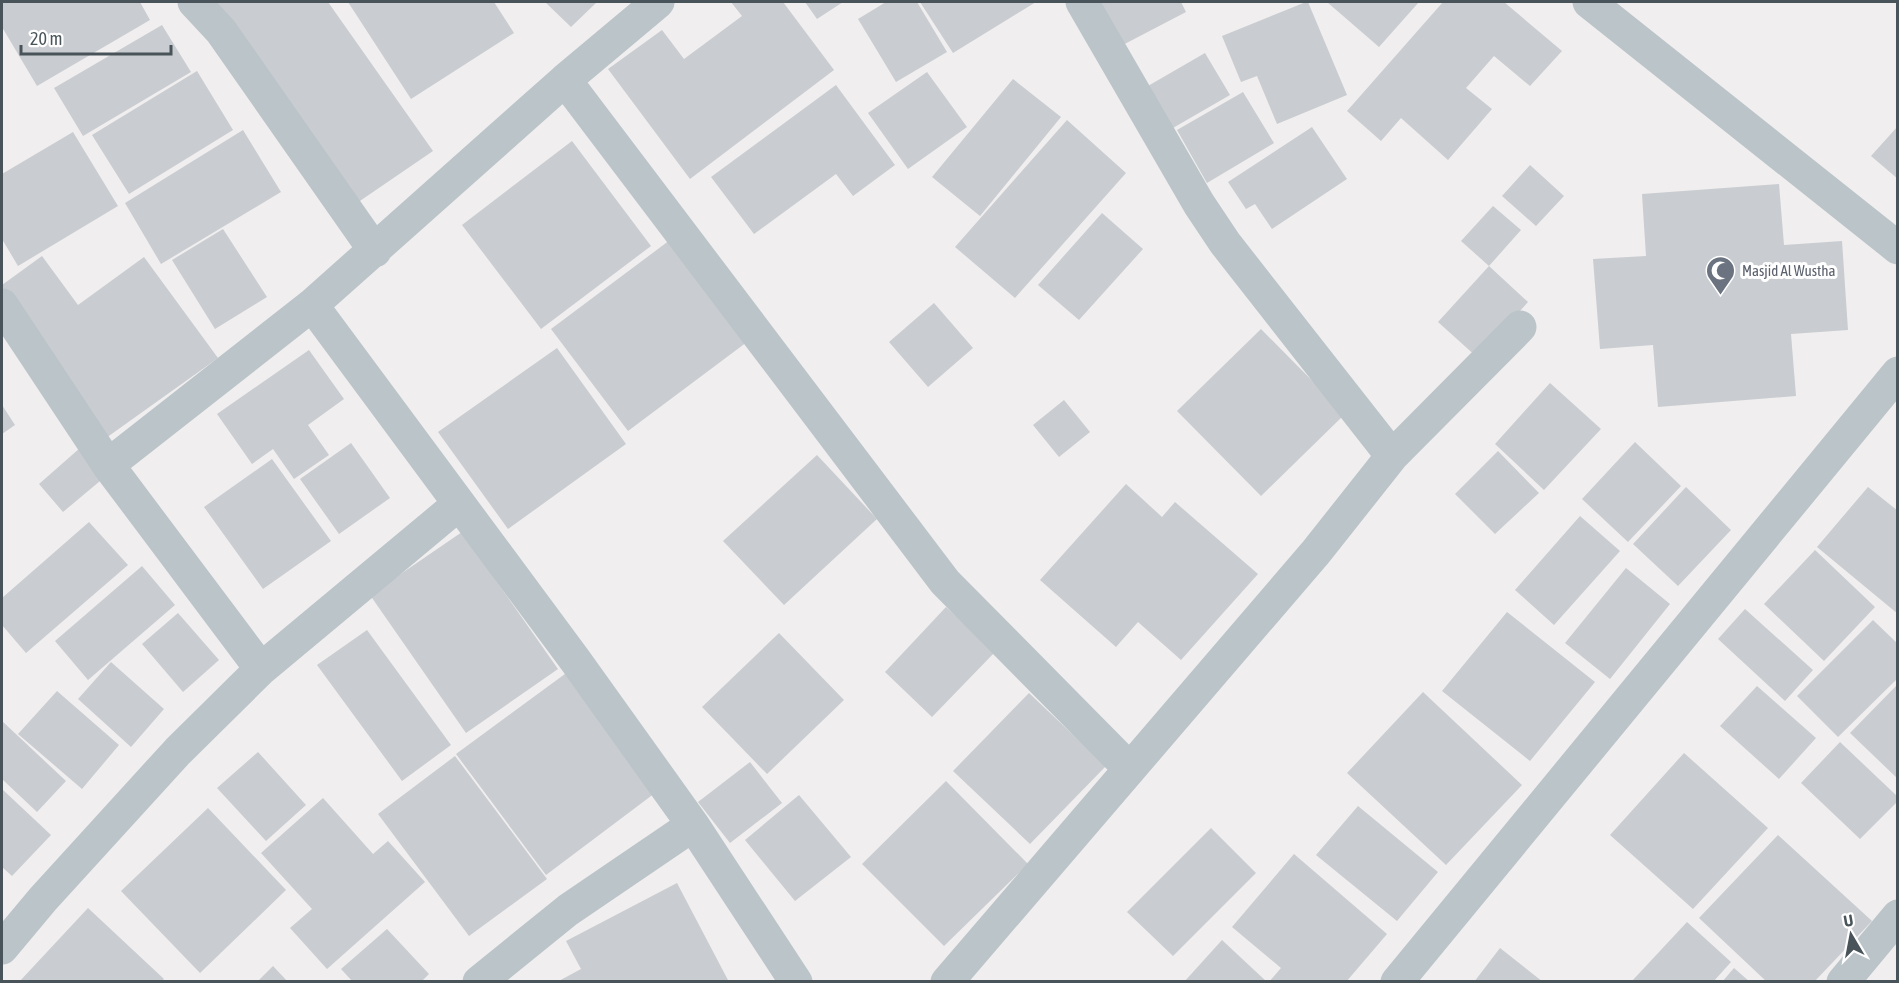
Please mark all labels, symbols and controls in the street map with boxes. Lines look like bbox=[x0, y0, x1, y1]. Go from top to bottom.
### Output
scale bar bbox=[21, 18, 171, 56]
text: 20 m bbox=[30, 28, 62, 49]
mosque icon: Masjid Al Wustha bbox=[1705, 254, 1737, 296]
place label: Masjid Al Wustha bbox=[1742, 262, 1836, 279]
north arrow bbox=[1821, 905, 1881, 965]
text: U bbox=[1842, 911, 1855, 930]

